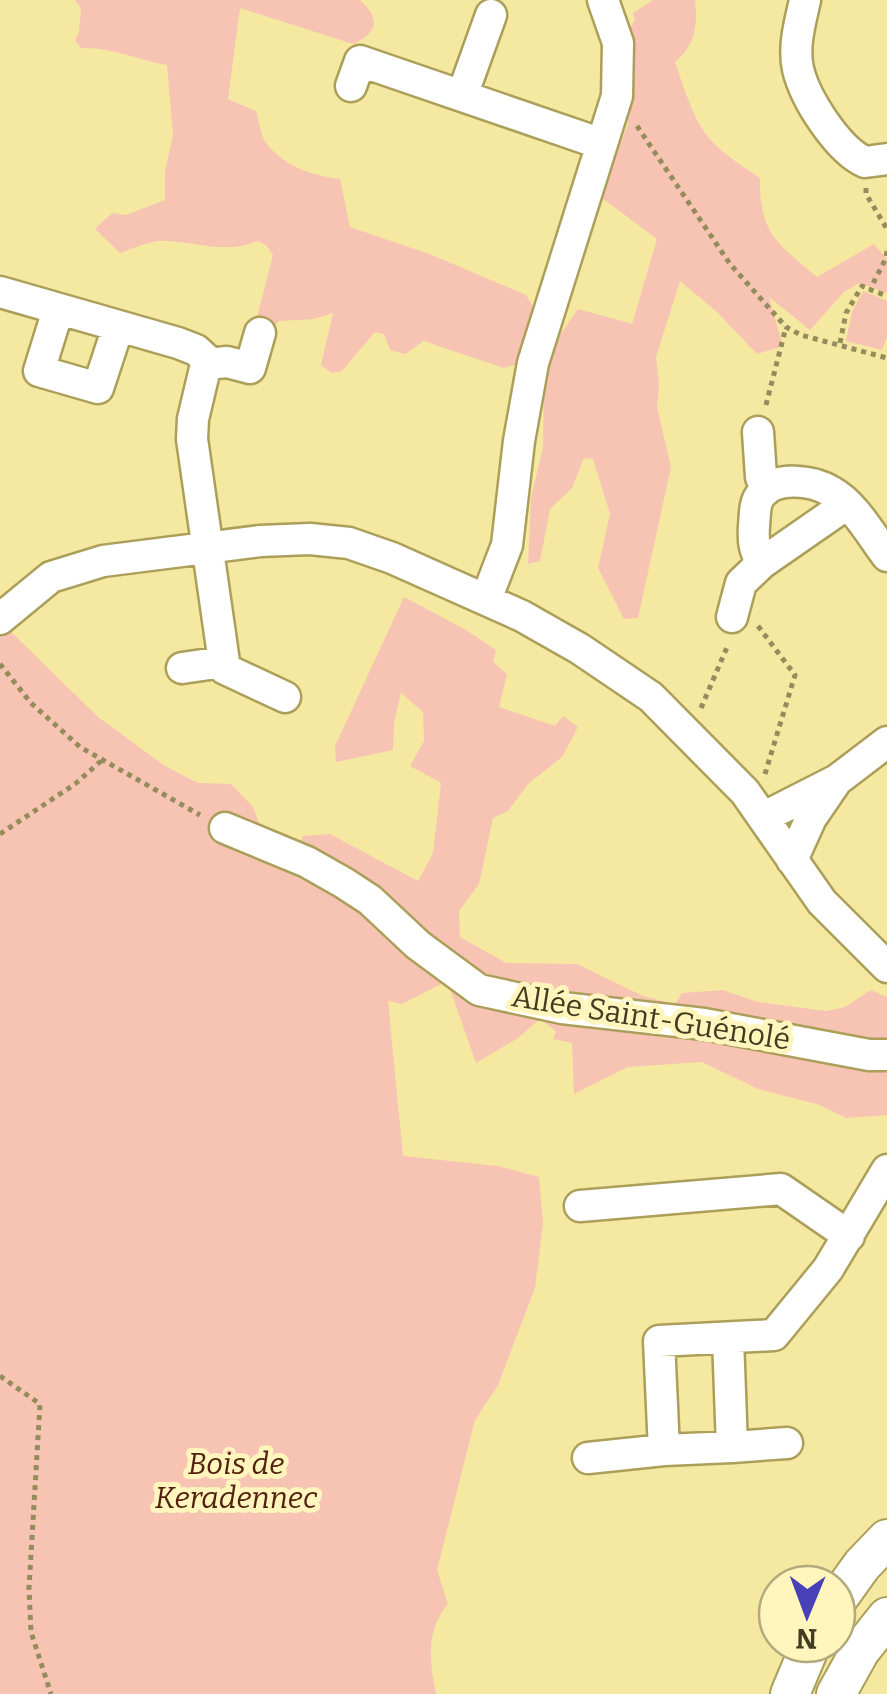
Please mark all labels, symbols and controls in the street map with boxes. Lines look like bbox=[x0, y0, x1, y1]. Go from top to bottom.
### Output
street label: Allée Saint-Guénolé bbox=[509, 978, 793, 1058]
park label: Bois de Keradennec bbox=[155, 1446, 318, 1516]
north arrow bbox=[757, 1564, 857, 1664]
text: N bbox=[795, 1622, 818, 1655]

